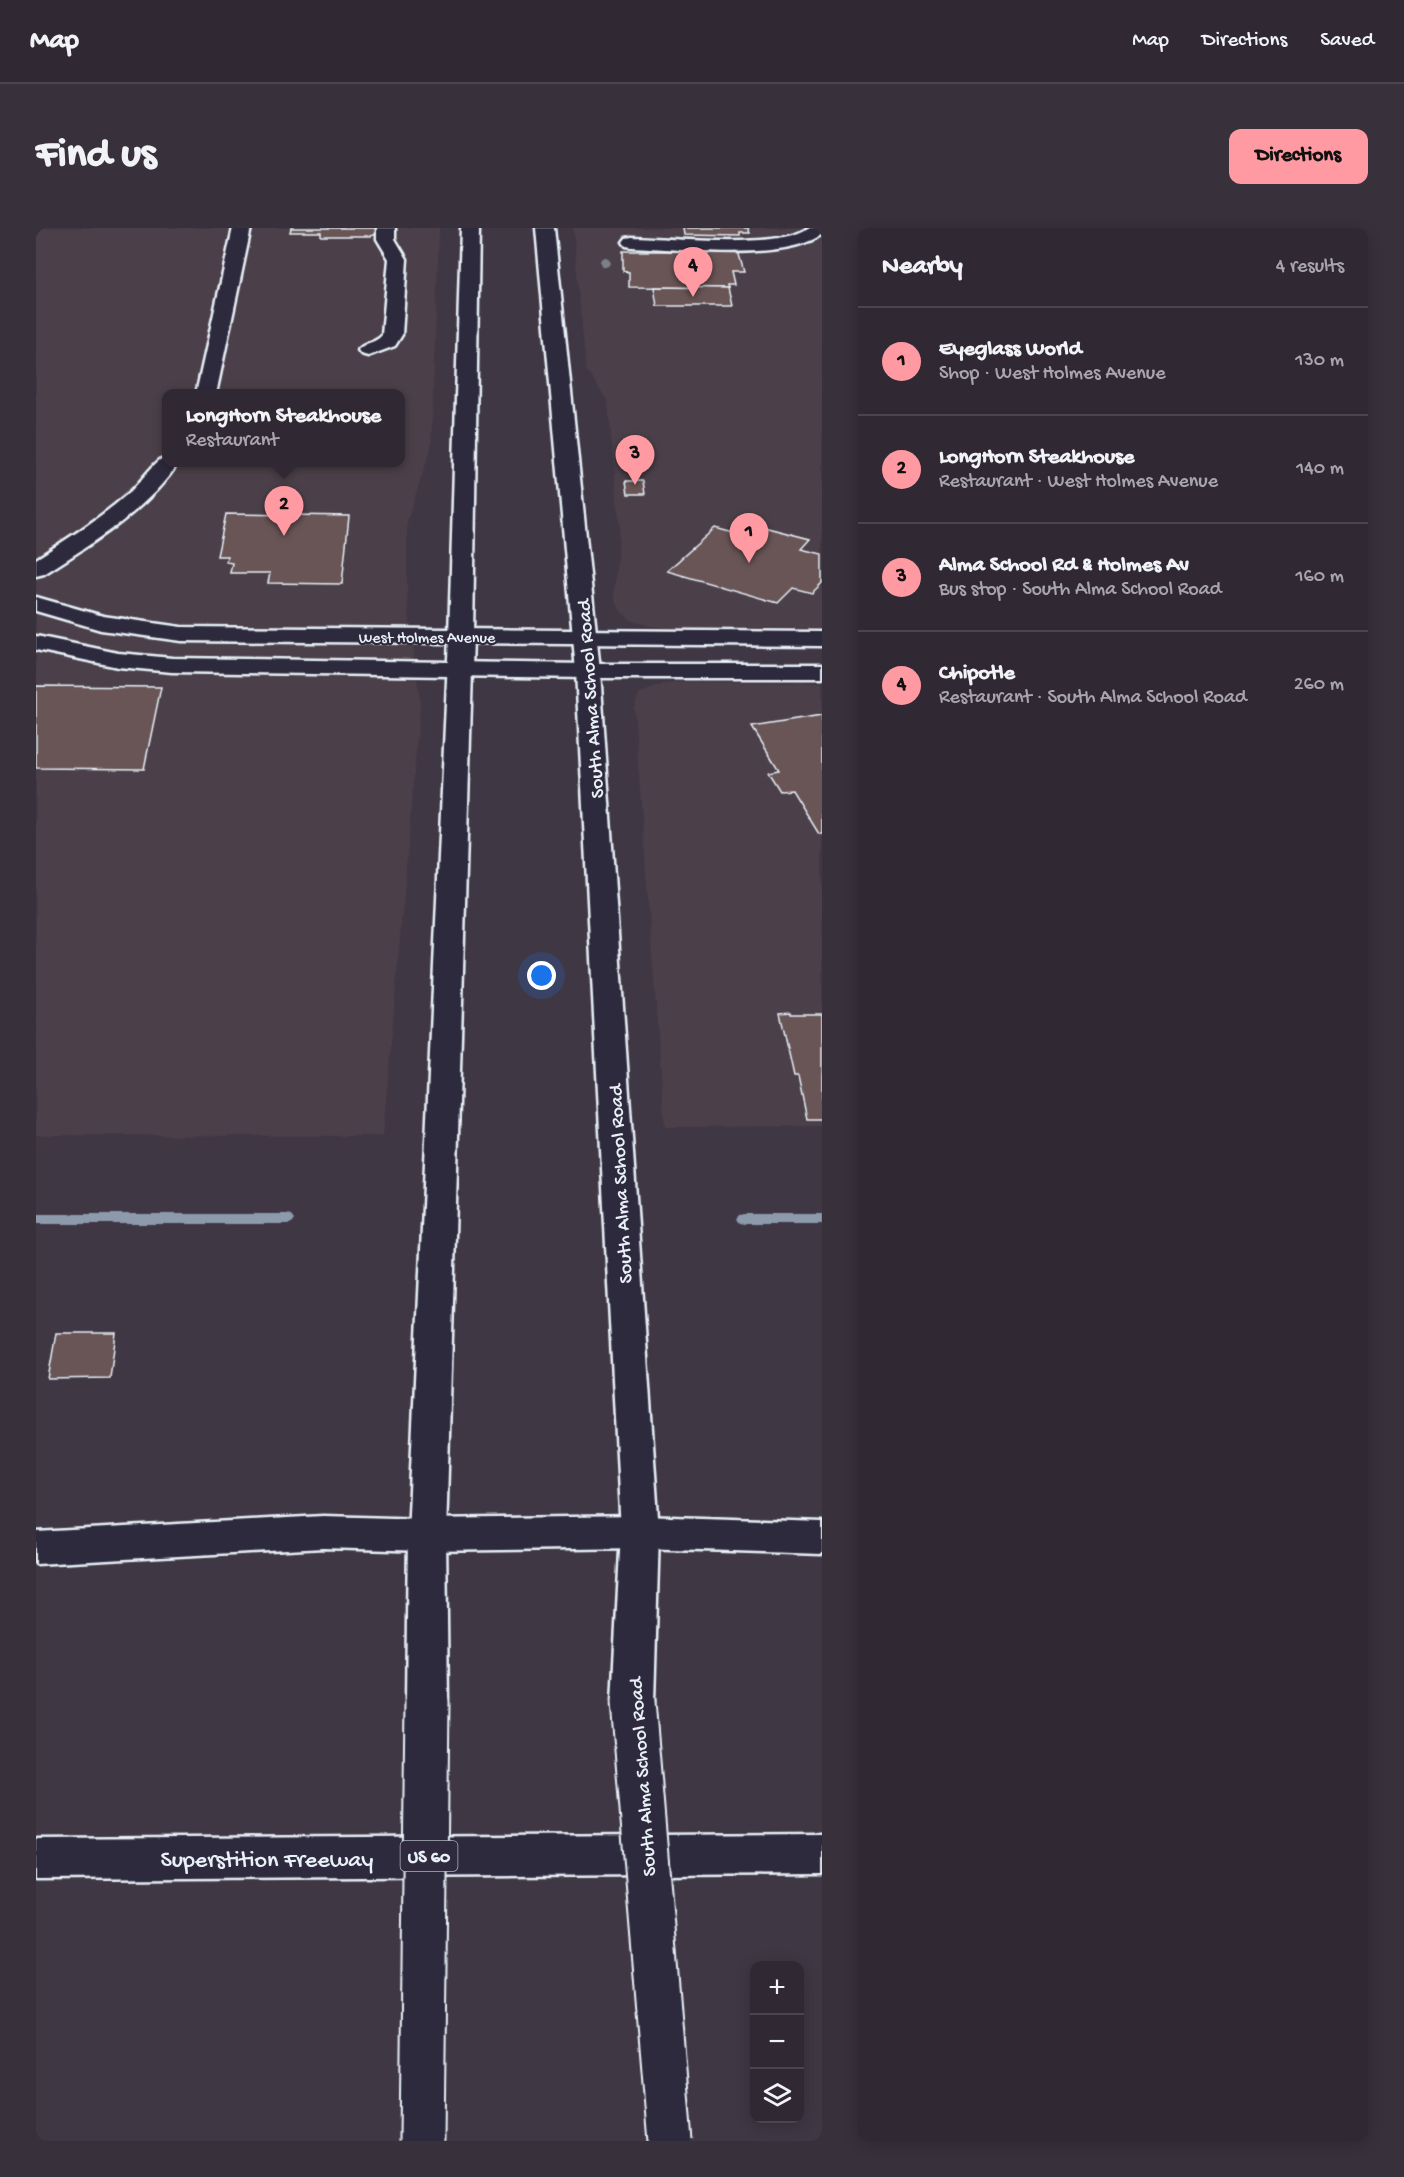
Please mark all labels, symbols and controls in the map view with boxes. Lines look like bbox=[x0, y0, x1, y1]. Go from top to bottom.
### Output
text: Map bbox=[30, 25, 79, 58]
text: Map bbox=[1132, 29, 1169, 54]
text: Directions bbox=[1202, 29, 1287, 54]
text: Saved bbox=[1320, 29, 1374, 54]
button: Directions bbox=[1229, 129, 1368, 184]
text: Find us bbox=[36, 132, 156, 181]
pin: 4 bbox=[674, 248, 712, 297]
text: Nearby bbox=[882, 252, 963, 283]
text: 4 results bbox=[1276, 256, 1344, 279]
text: Eyeglass World bbox=[939, 337, 1082, 363]
text: 1 bbox=[897, 350, 906, 373]
text: 130 m bbox=[1295, 350, 1344, 373]
text: Shop · West Holmes Avenue bbox=[939, 363, 1166, 386]
popup bbox=[162, 389, 405, 467]
text: LongHorn Steakhouse bbox=[186, 404, 381, 430]
text: Restaurant bbox=[186, 430, 278, 453]
pin: 3 bbox=[616, 436, 654, 485]
text: LongHorn Steakhouse bbox=[939, 445, 1134, 471]
text: 2 bbox=[897, 458, 906, 481]
text: 140 m bbox=[1296, 458, 1344, 481]
text: Restaurant · West Holmes Avenue bbox=[939, 471, 1218, 494]
pin: 2 bbox=[264, 486, 304, 536]
pin: 1 bbox=[730, 514, 768, 563]
text: Alma School Rd & Holmes Av bbox=[939, 553, 1189, 579]
text: 3 bbox=[896, 566, 907, 589]
text: 160 m bbox=[1295, 566, 1344, 589]
text: Bus stop · South Alma School Road bbox=[939, 579, 1222, 602]
street label: South Alma School Road bbox=[574, 596, 611, 799]
street label: West Holmes Avenue bbox=[359, 630, 496, 649]
text: Chipotle bbox=[939, 661, 1015, 687]
text: 4 bbox=[897, 674, 906, 697]
text: 260 m bbox=[1294, 674, 1344, 697]
text: Restaurant · South Alma School Road bbox=[939, 687, 1247, 710]
your location bbox=[527, 961, 556, 990]
street label: South Alma School Road bbox=[606, 1081, 639, 1284]
street label: South Alma School Road bbox=[626, 1674, 663, 1877]
road number: US 60 bbox=[400, 1841, 458, 1871]
street label: Superstition Freeway bbox=[161, 1847, 374, 1876]
map controls bbox=[750, 1961, 804, 2123]
button: + bbox=[750, 1961, 804, 2015]
button: − bbox=[750, 2015, 804, 2069]
button: layers bbox=[750, 2069, 804, 2123]

